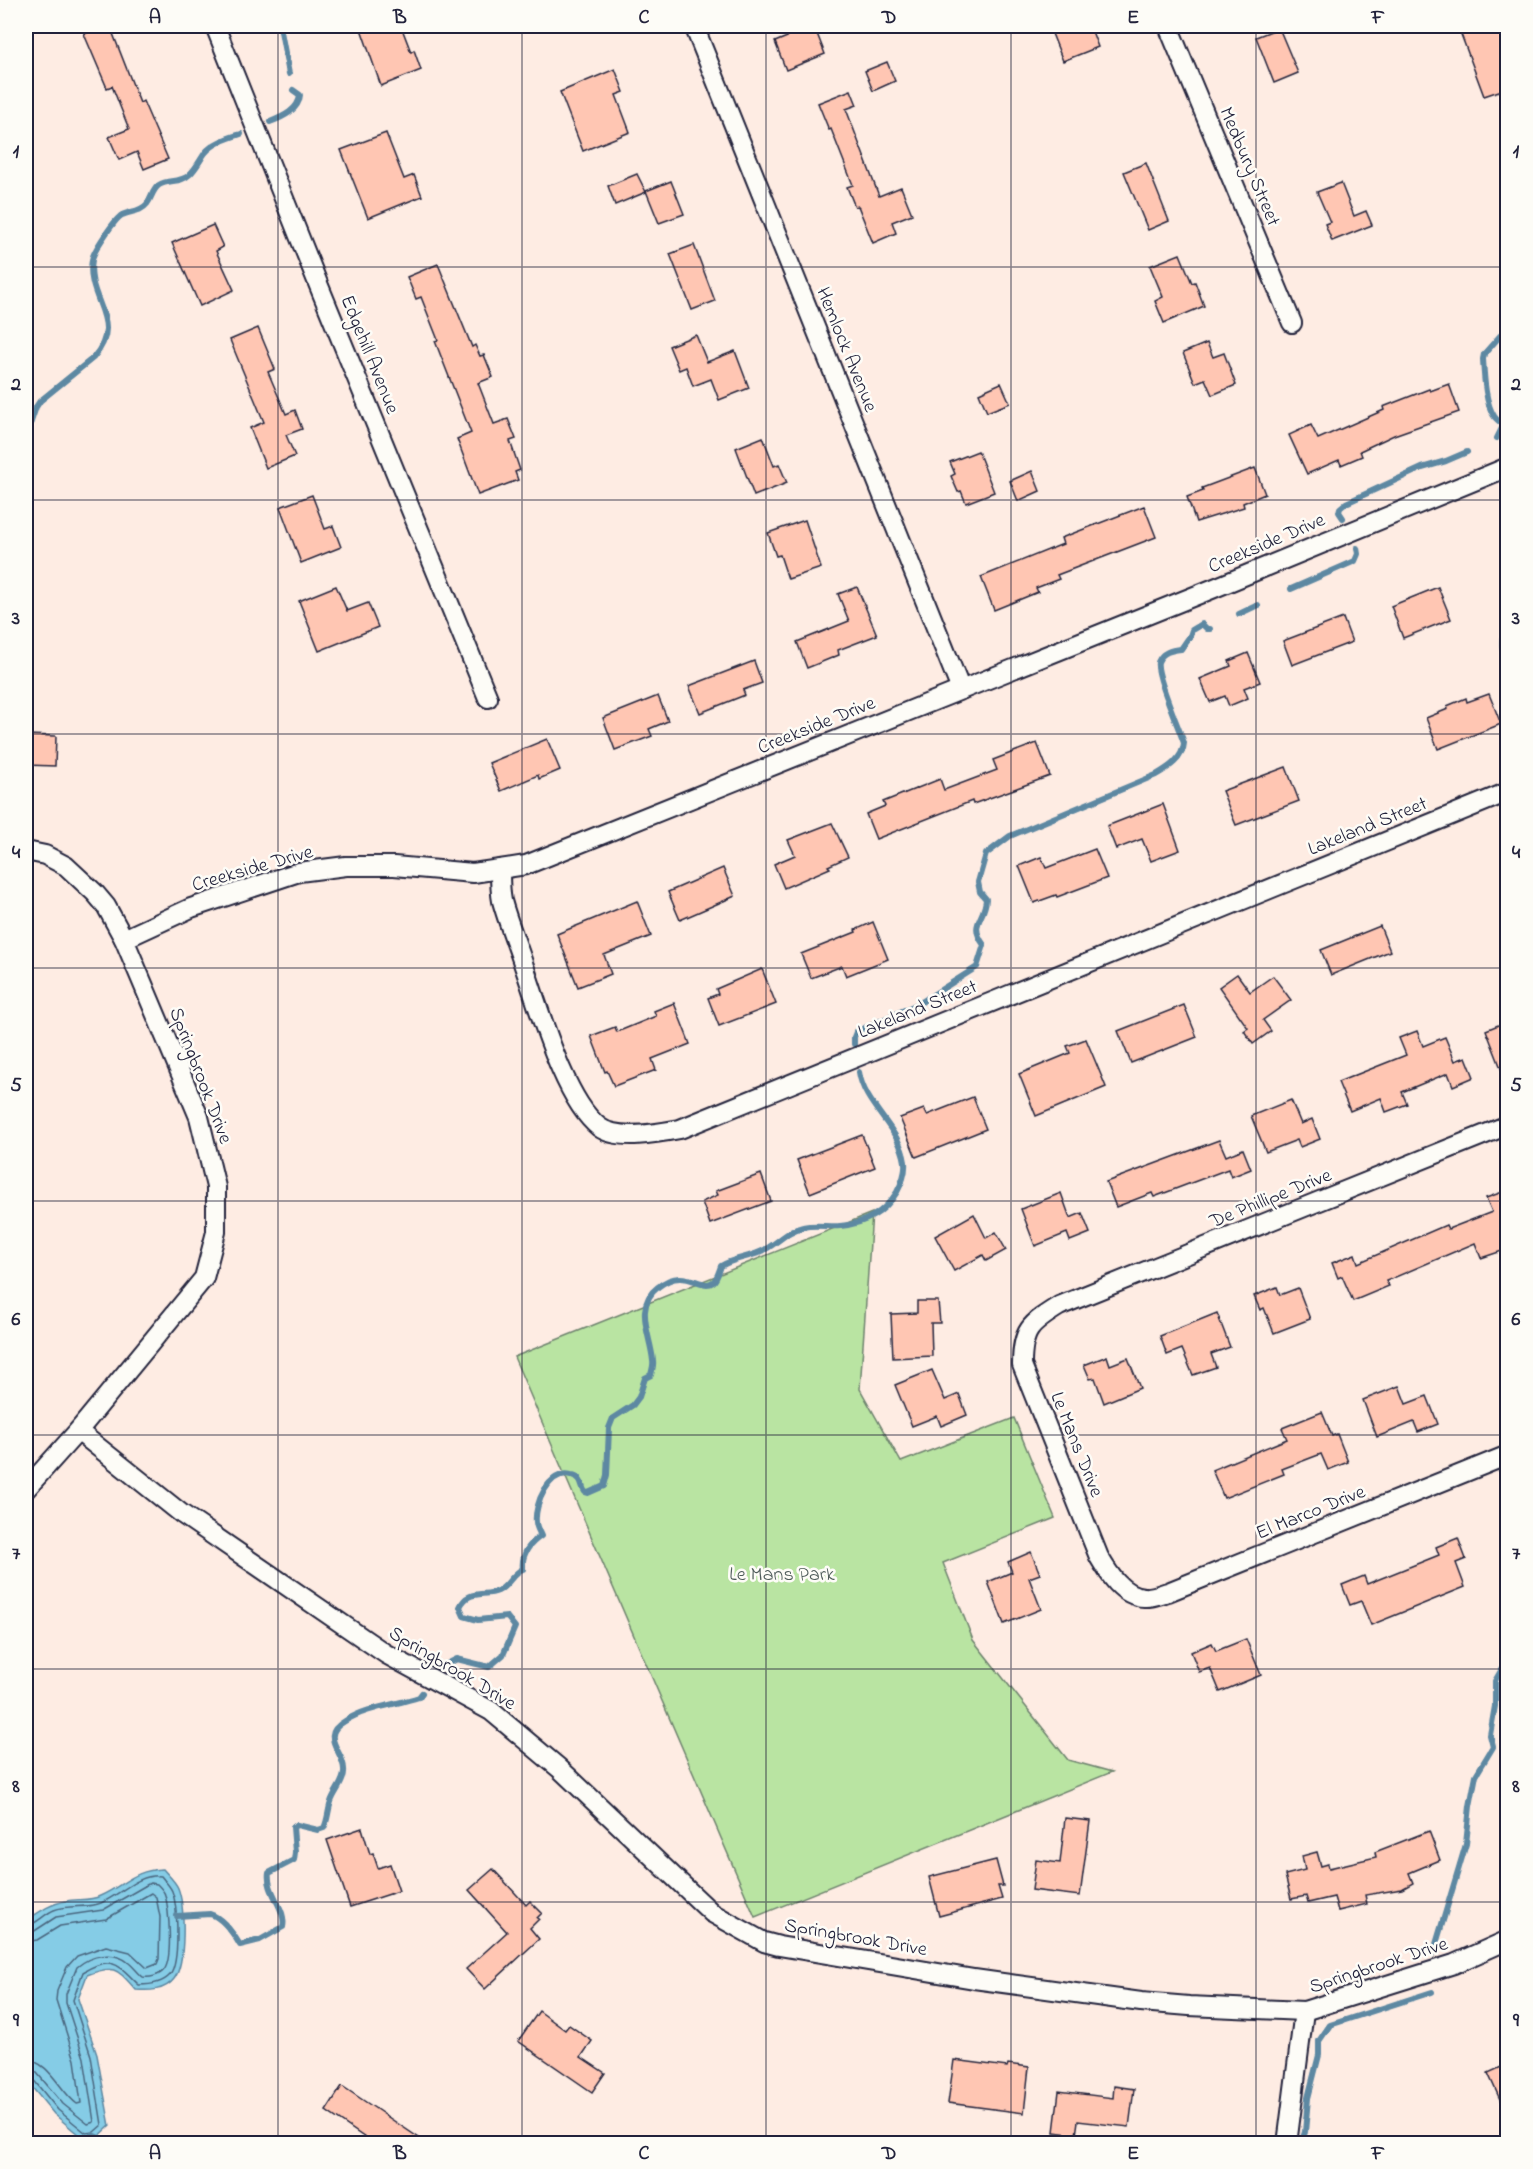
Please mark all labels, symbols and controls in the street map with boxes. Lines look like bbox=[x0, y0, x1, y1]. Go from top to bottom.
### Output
text: A bbox=[149, 4, 161, 33]
text: B bbox=[392, 4, 407, 33]
text: C bbox=[639, 4, 650, 33]
text: D bbox=[881, 4, 896, 33]
text: E bbox=[1127, 4, 1139, 33]
text: F bbox=[1371, 4, 1385, 33]
street label: Medbury Street bbox=[1211, 103, 1287, 231]
text: 1 bbox=[13, 138, 20, 167]
text: 1 bbox=[1513, 138, 1520, 167]
street label: Hemlock Avenue bbox=[807, 283, 884, 417]
street label: Edgehill Avenue bbox=[331, 291, 406, 419]
text: 2 bbox=[10, 371, 21, 400]
text: 2 bbox=[1510, 371, 1521, 400]
street label: Creekside Drive bbox=[1204, 507, 1330, 582]
text: 3 bbox=[11, 605, 20, 634]
text: 3 bbox=[1511, 605, 1520, 634]
street label: Creekside Drive bbox=[754, 690, 880, 763]
street label: Lakeland Street bbox=[1304, 790, 1432, 864]
street label: Creekside Drive bbox=[189, 838, 317, 901]
text: 4 bbox=[12, 839, 21, 868]
text: 4 bbox=[1512, 839, 1521, 868]
street label: Lakeland Street bbox=[854, 973, 982, 1047]
street label: Springbrook Drive bbox=[159, 1003, 239, 1149]
text: 5 bbox=[10, 1072, 22, 1101]
text: 5 bbox=[1510, 1072, 1522, 1101]
street label: De Phillipe Drive bbox=[1205, 1162, 1336, 1237]
text: 6 bbox=[12, 1306, 21, 1335]
text: 6 bbox=[1512, 1306, 1521, 1335]
street label: Le Mans Drive bbox=[1041, 1388, 1110, 1502]
street label: El Marco Drive bbox=[1252, 1478, 1370, 1548]
text: 7 bbox=[12, 1540, 21, 1569]
text: 7 bbox=[1512, 1540, 1521, 1569]
park label: Le Mans Park bbox=[729, 1561, 835, 1590]
street label: Springbrook Drive bbox=[382, 1620, 521, 1720]
text: 8 bbox=[11, 1773, 20, 1802]
text: 8 bbox=[1511, 1773, 1520, 1802]
street label: Springbrook Drive bbox=[782, 1912, 929, 1966]
street label: Springbrook Drive bbox=[1306, 1930, 1452, 2003]
text: 9 bbox=[12, 2007, 20, 2036]
text: 9 bbox=[1512, 2007, 1520, 2036]
text: A bbox=[149, 2140, 161, 2169]
text: B bbox=[392, 2140, 407, 2169]
text: C bbox=[639, 2140, 650, 2169]
text: D bbox=[881, 2140, 896, 2169]
text: E bbox=[1127, 2140, 1139, 2169]
text: F bbox=[1371, 2140, 1385, 2169]

